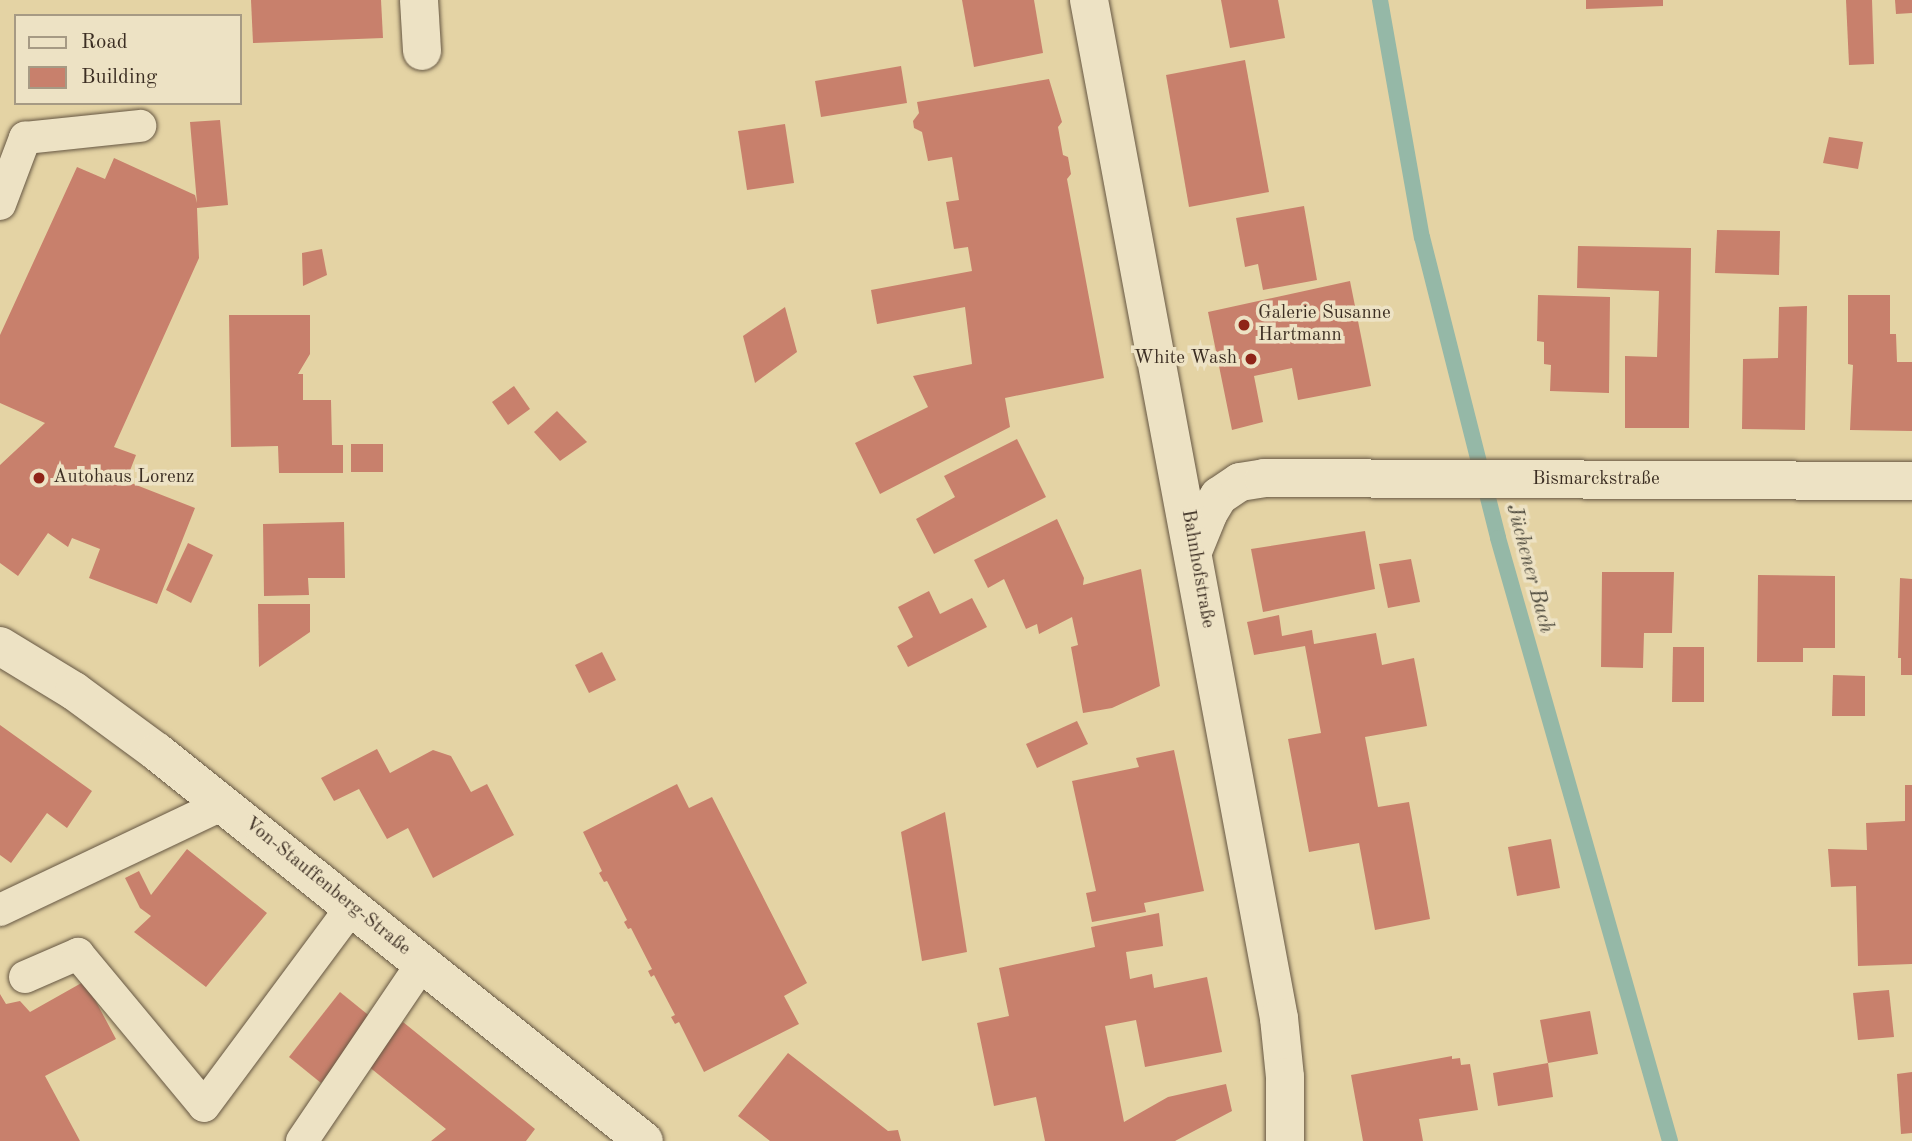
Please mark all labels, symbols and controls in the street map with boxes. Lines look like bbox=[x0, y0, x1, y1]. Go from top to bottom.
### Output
legend bbox=[14, 14, 242, 105]
text: Road bbox=[81, 32, 128, 53]
text: Building bbox=[81, 67, 157, 88]
place label: Galerie Susanne Hartmann bbox=[1258, 303, 1391, 347]
marker: Galerie Susanne Hartmann bbox=[1236, 317, 1252, 333]
place label: White Wash bbox=[1134, 348, 1237, 370]
marker: White Wash bbox=[1243, 351, 1259, 367]
place label: Autohaus Lorenz bbox=[53, 467, 194, 489]
street label: Bismarckstraße bbox=[1532, 469, 1660, 491]
marker: Autohaus Lorenz bbox=[31, 470, 47, 486]
water label: Jüchener Bach bbox=[1500, 502, 1558, 636]
street label: Bahnhofstraße bbox=[1175, 508, 1219, 630]
street label: Von-Stauffenberg-Straße bbox=[239, 813, 415, 961]

